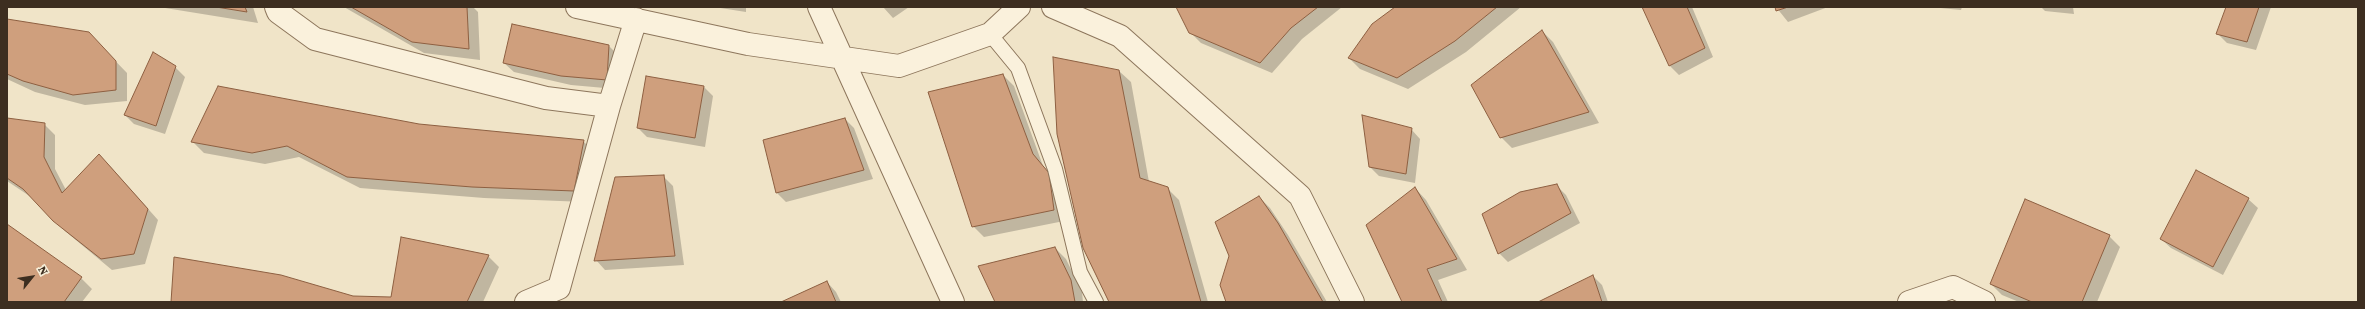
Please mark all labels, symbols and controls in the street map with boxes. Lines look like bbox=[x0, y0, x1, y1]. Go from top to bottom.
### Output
north arrow bbox=[12, 257, 52, 297]
text: N bbox=[34, 264, 51, 278]

